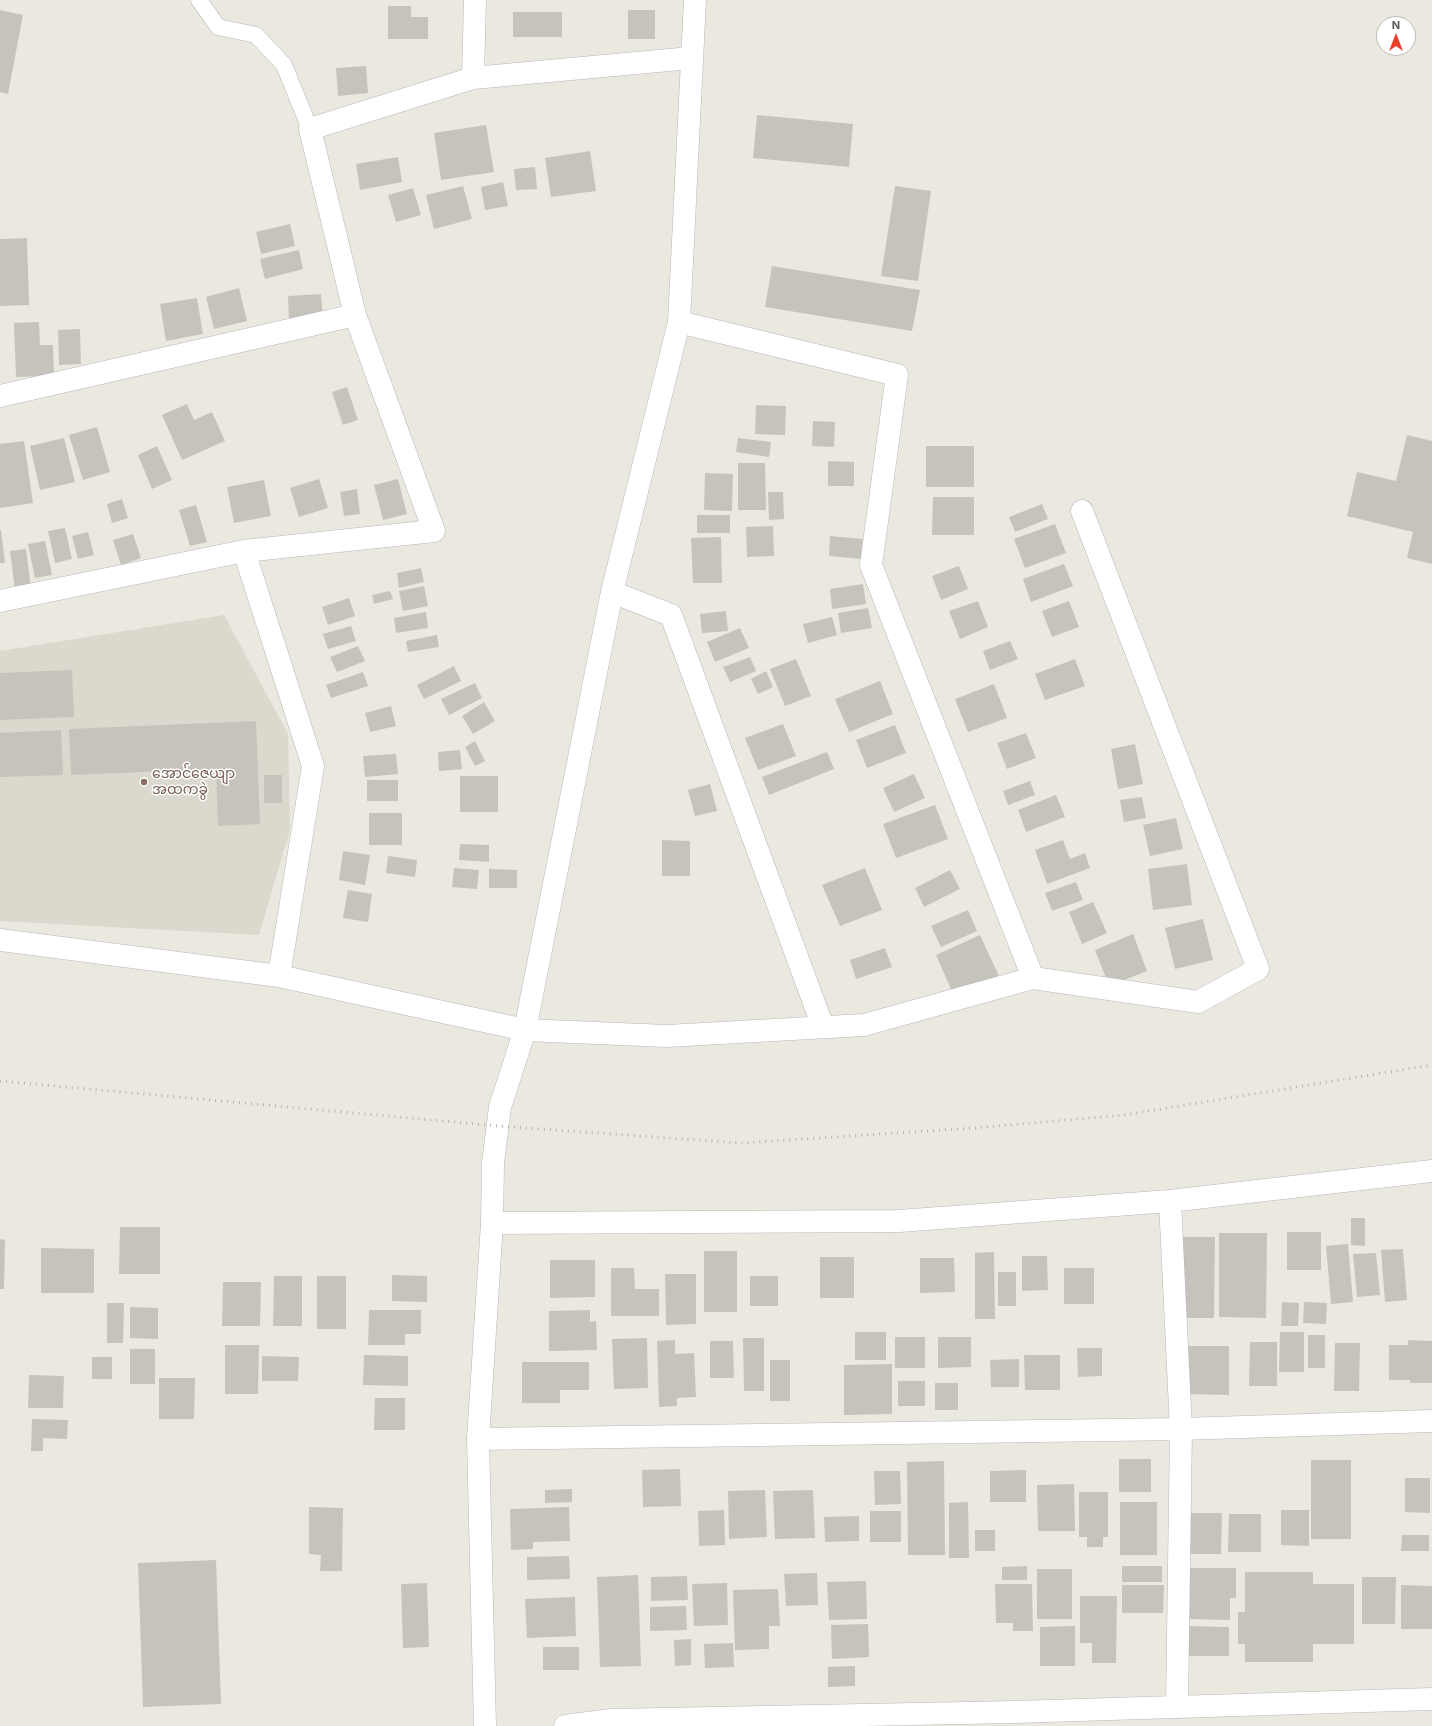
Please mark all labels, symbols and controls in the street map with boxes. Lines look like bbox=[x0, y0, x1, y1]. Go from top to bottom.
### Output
north arrow bbox=[1376, 16, 1416, 56]
text: N bbox=[1392, 18, 1400, 32]
place label: အောင်ဇေယျာ အထကခွဲ bbox=[152, 766, 235, 798]
marker: အောင်ဇေယျာ အထကခွဲ bbox=[139, 777, 149, 787]

